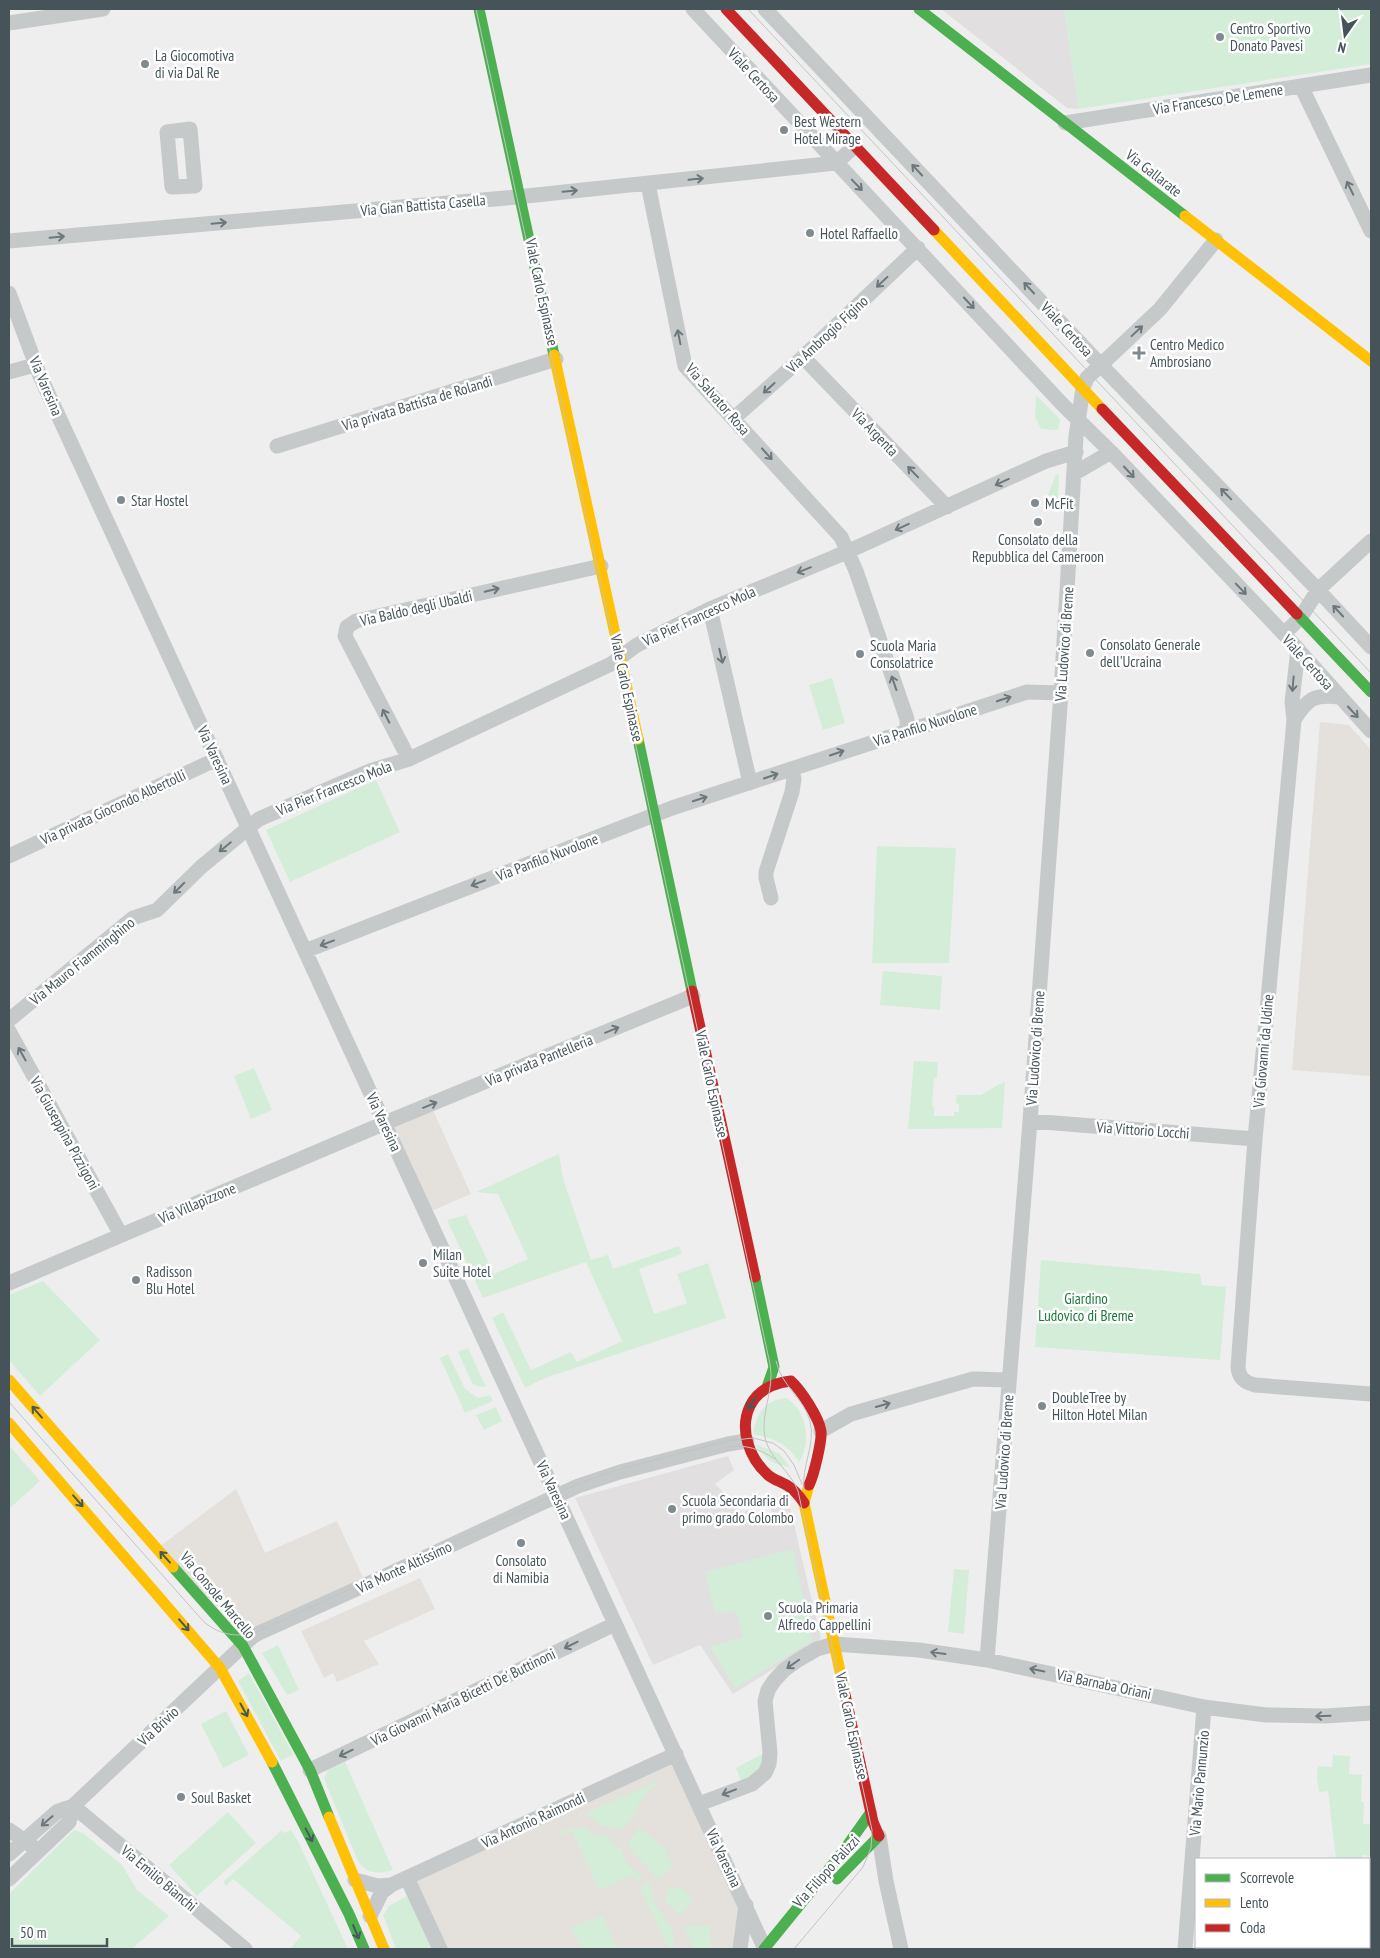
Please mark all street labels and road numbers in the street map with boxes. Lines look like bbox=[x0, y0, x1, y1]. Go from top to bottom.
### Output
street label: Viale Certosa bbox=[723, 43, 784, 106]
street label: Via Francesco De Lemene bbox=[1151, 79, 1284, 119]
street label: Via Gallarate bbox=[1121, 145, 1186, 201]
street label: Via Gian Battista Casella bbox=[359, 190, 486, 220]
street label: Viale Carlo Espinasse bbox=[521, 236, 563, 347]
street label: Via Ambrogio Figino bbox=[782, 291, 872, 377]
street label: Viale Certosa bbox=[1036, 297, 1097, 360]
street label: Via Varesina bbox=[25, 353, 67, 419]
street label: Via Salvator Rosa bbox=[681, 358, 754, 439]
street label: Via privata Battista de Rolandi bbox=[339, 371, 494, 435]
street label: Via Argenta bbox=[847, 403, 903, 460]
street label: Via Pier Francesco Mola bbox=[639, 582, 758, 651]
street label: Via Baldo degli Ubaldi bbox=[357, 586, 474, 630]
street label: Via Ludovico di Breme bbox=[1050, 586, 1077, 703]
street label: Viale Certosa bbox=[1278, 630, 1338, 694]
street label: Viale Carlo Espinasse bbox=[606, 632, 648, 743]
street label: Via Panfilo Nuvolone bbox=[870, 699, 979, 751]
street label: Via Varesina bbox=[193, 722, 237, 787]
street label: Via Pier Francesco Mola bbox=[273, 756, 394, 820]
street label: Via privata Giocondo Albertolli bbox=[37, 765, 189, 849]
street label: Via Panfilo Nuvolone bbox=[492, 829, 601, 886]
street label: Via Mauro Fiamminghino bbox=[25, 913, 138, 1010]
street label: Via Ludovico di Breme bbox=[1021, 990, 1048, 1107]
street label: Via Giovanni da Udine bbox=[1248, 993, 1277, 1110]
street label: Viale Carlo Espinasse bbox=[691, 1028, 733, 1139]
street label: Via privata Pantelleria bbox=[482, 1030, 595, 1091]
street label: Via Giuseppina Pizzigoni bbox=[25, 1072, 104, 1193]
street label: Via Varesina bbox=[362, 1089, 406, 1154]
street label: Via Vittorio Locchi bbox=[1095, 1117, 1190, 1143]
street label: Via Villapizzone bbox=[155, 1178, 238, 1228]
street label: Via Ludovico di Breme bbox=[990, 1394, 1017, 1511]
street label: Via Varesina bbox=[532, 1457, 576, 1522]
street label: Via Monte Altissimo bbox=[353, 1537, 455, 1598]
street label: Via Console Marcello bbox=[175, 1547, 260, 1642]
street label: Via Giovanni Maria Bicetti De' Buttinoni bbox=[367, 1644, 558, 1750]
street label: Via Barnaba Oriani bbox=[1054, 1664, 1153, 1703]
street label: Viale Carlo Espinasse bbox=[831, 1670, 873, 1781]
street label: Via Brivio bbox=[133, 1702, 183, 1750]
street label: Via Mario Pannunzio bbox=[1185, 1730, 1213, 1837]
street label: Via Antonio Raimondi bbox=[477, 1788, 588, 1853]
street label: Via Varesina bbox=[702, 1825, 746, 1890]
street label: Via Filippo Palizzi bbox=[788, 1831, 864, 1912]
street label: Via Emilio Bianchi bbox=[116, 1840, 201, 1915]

